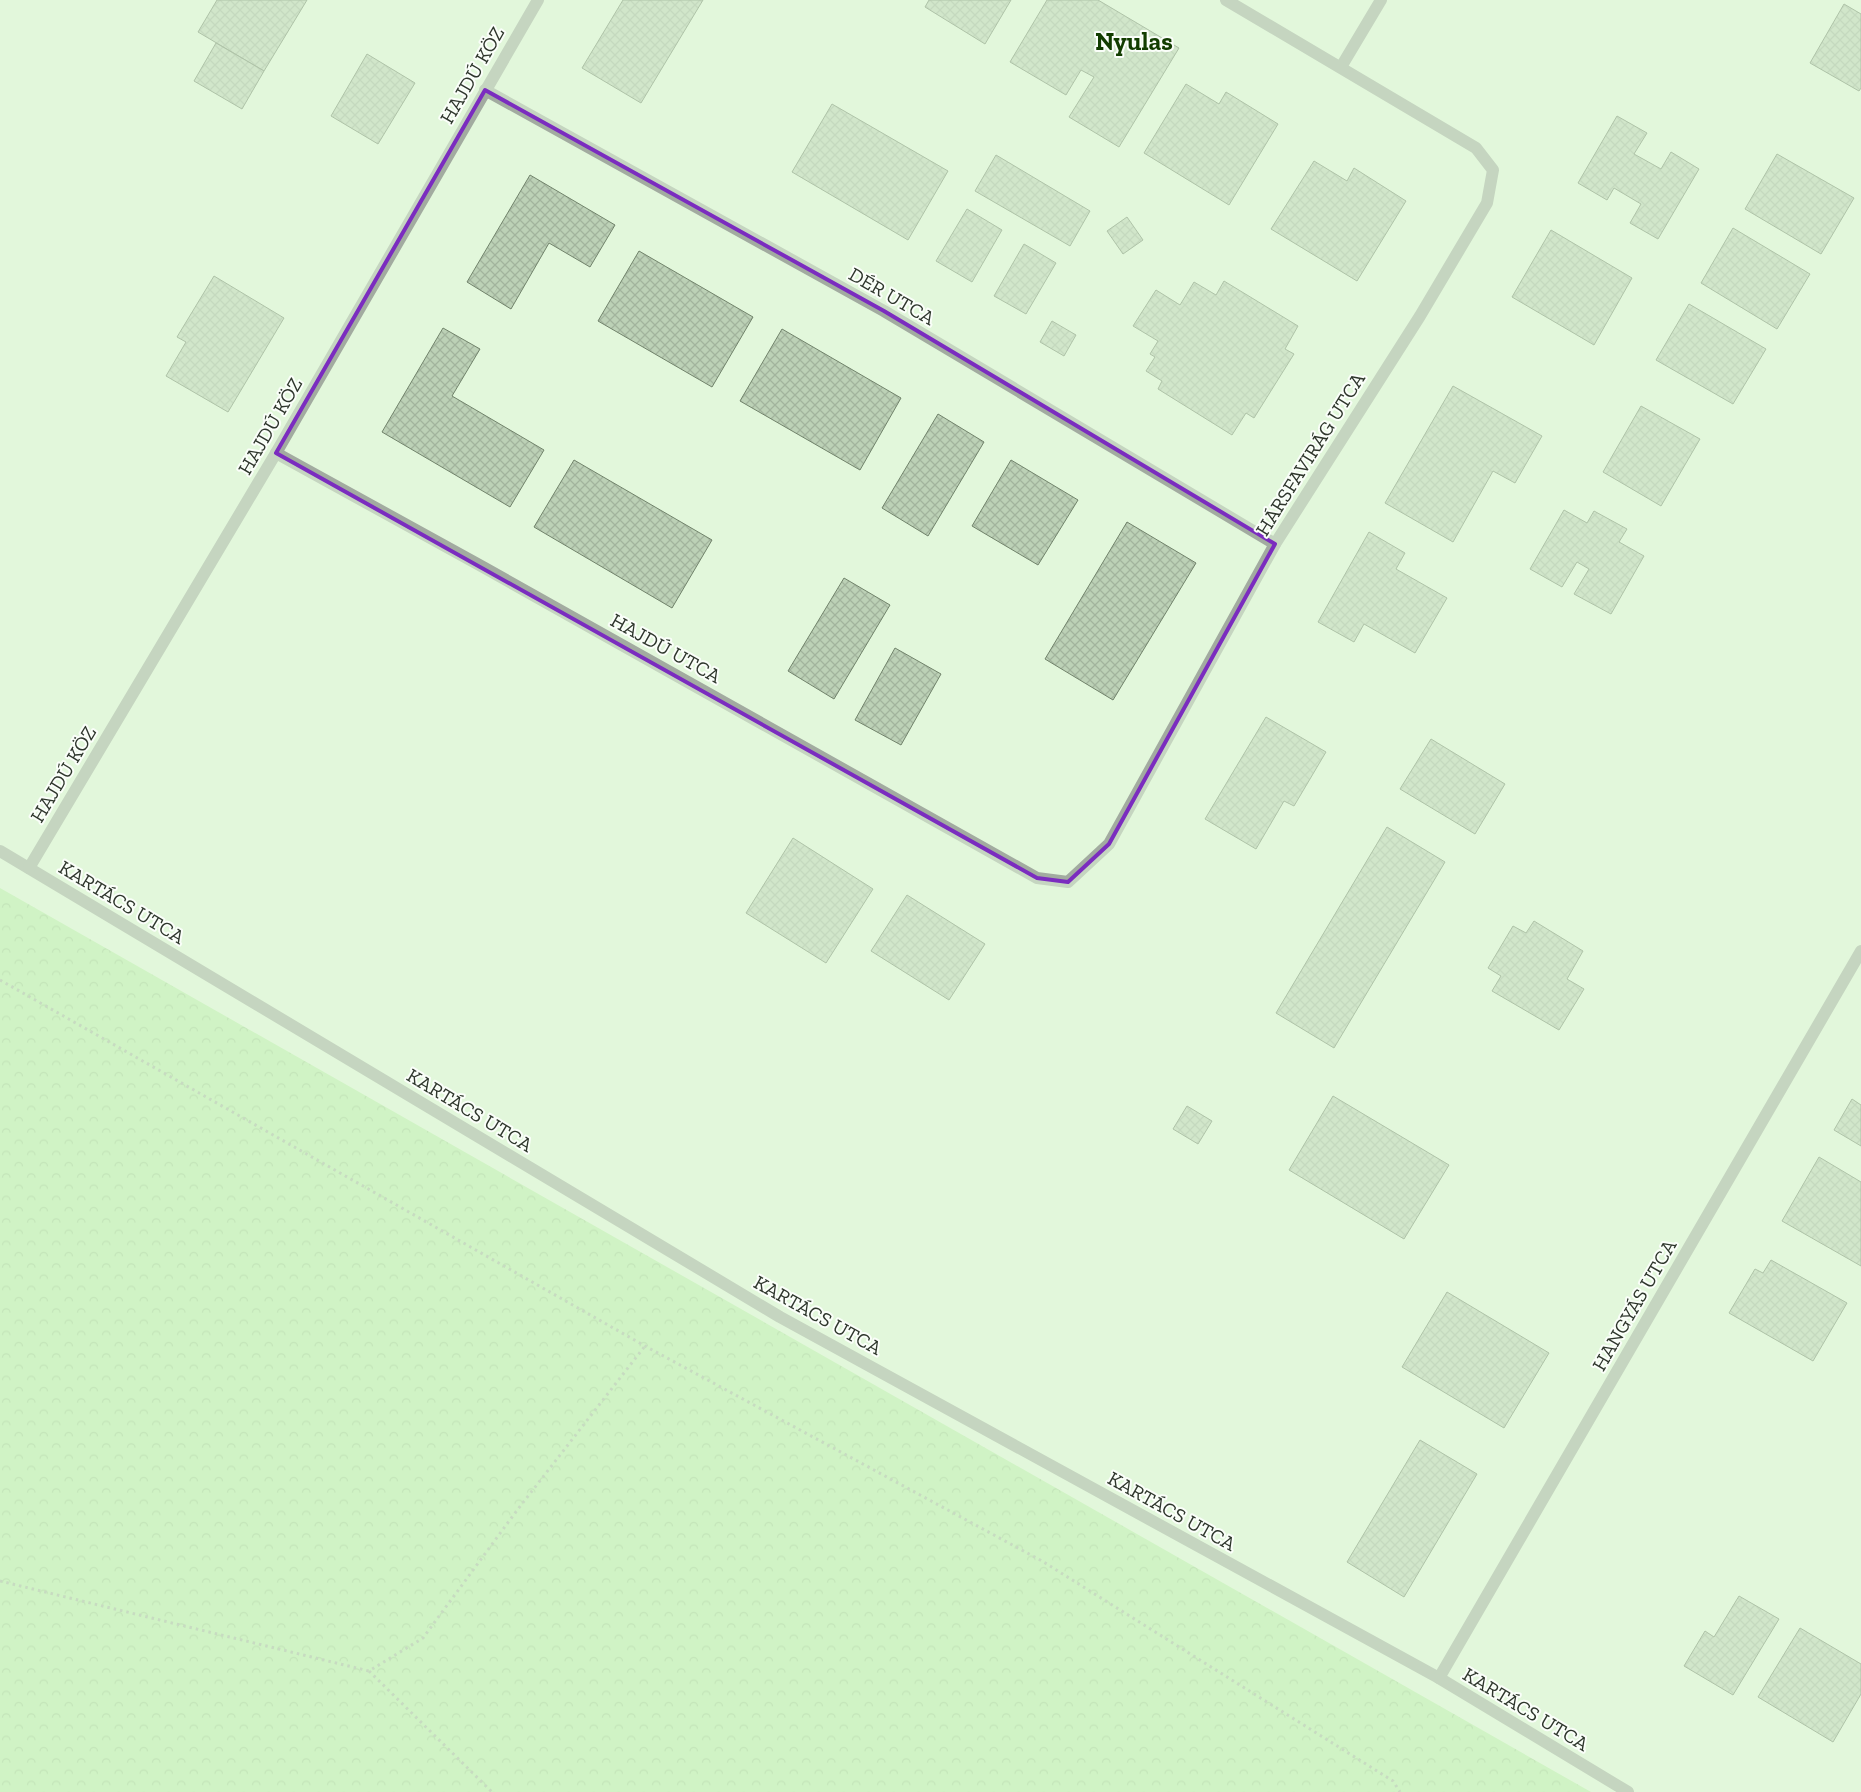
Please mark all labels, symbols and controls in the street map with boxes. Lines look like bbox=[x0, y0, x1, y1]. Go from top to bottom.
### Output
street label: HAJDÚ KÖZ bbox=[435, 22, 509, 128]
district label: Nyulas bbox=[1095, 26, 1173, 56]
street label: DÉR UTCA bbox=[845, 262, 940, 331]
street label: HÁRSFAVIRÁG UTCA bbox=[1250, 367, 1371, 540]
street label: HAJDÚ KÖZ bbox=[233, 373, 307, 479]
street label: HAJDÚ UTCA bbox=[607, 608, 726, 689]
street label: HAJDÚ KÖZ bbox=[25, 721, 101, 827]
street label: KARTÁCS UTCA bbox=[55, 855, 190, 949]
street label: KARTÁCS UTCA bbox=[403, 1063, 538, 1157]
street label: HANGYÁS UTCA bbox=[1587, 1234, 1682, 1375]
street label: KARTÁCS UTCA bbox=[750, 1270, 887, 1361]
street label: KARTÁCS UTCA bbox=[1104, 1466, 1241, 1557]
street label: KARTÁCS UTCA bbox=[1459, 1662, 1594, 1756]

